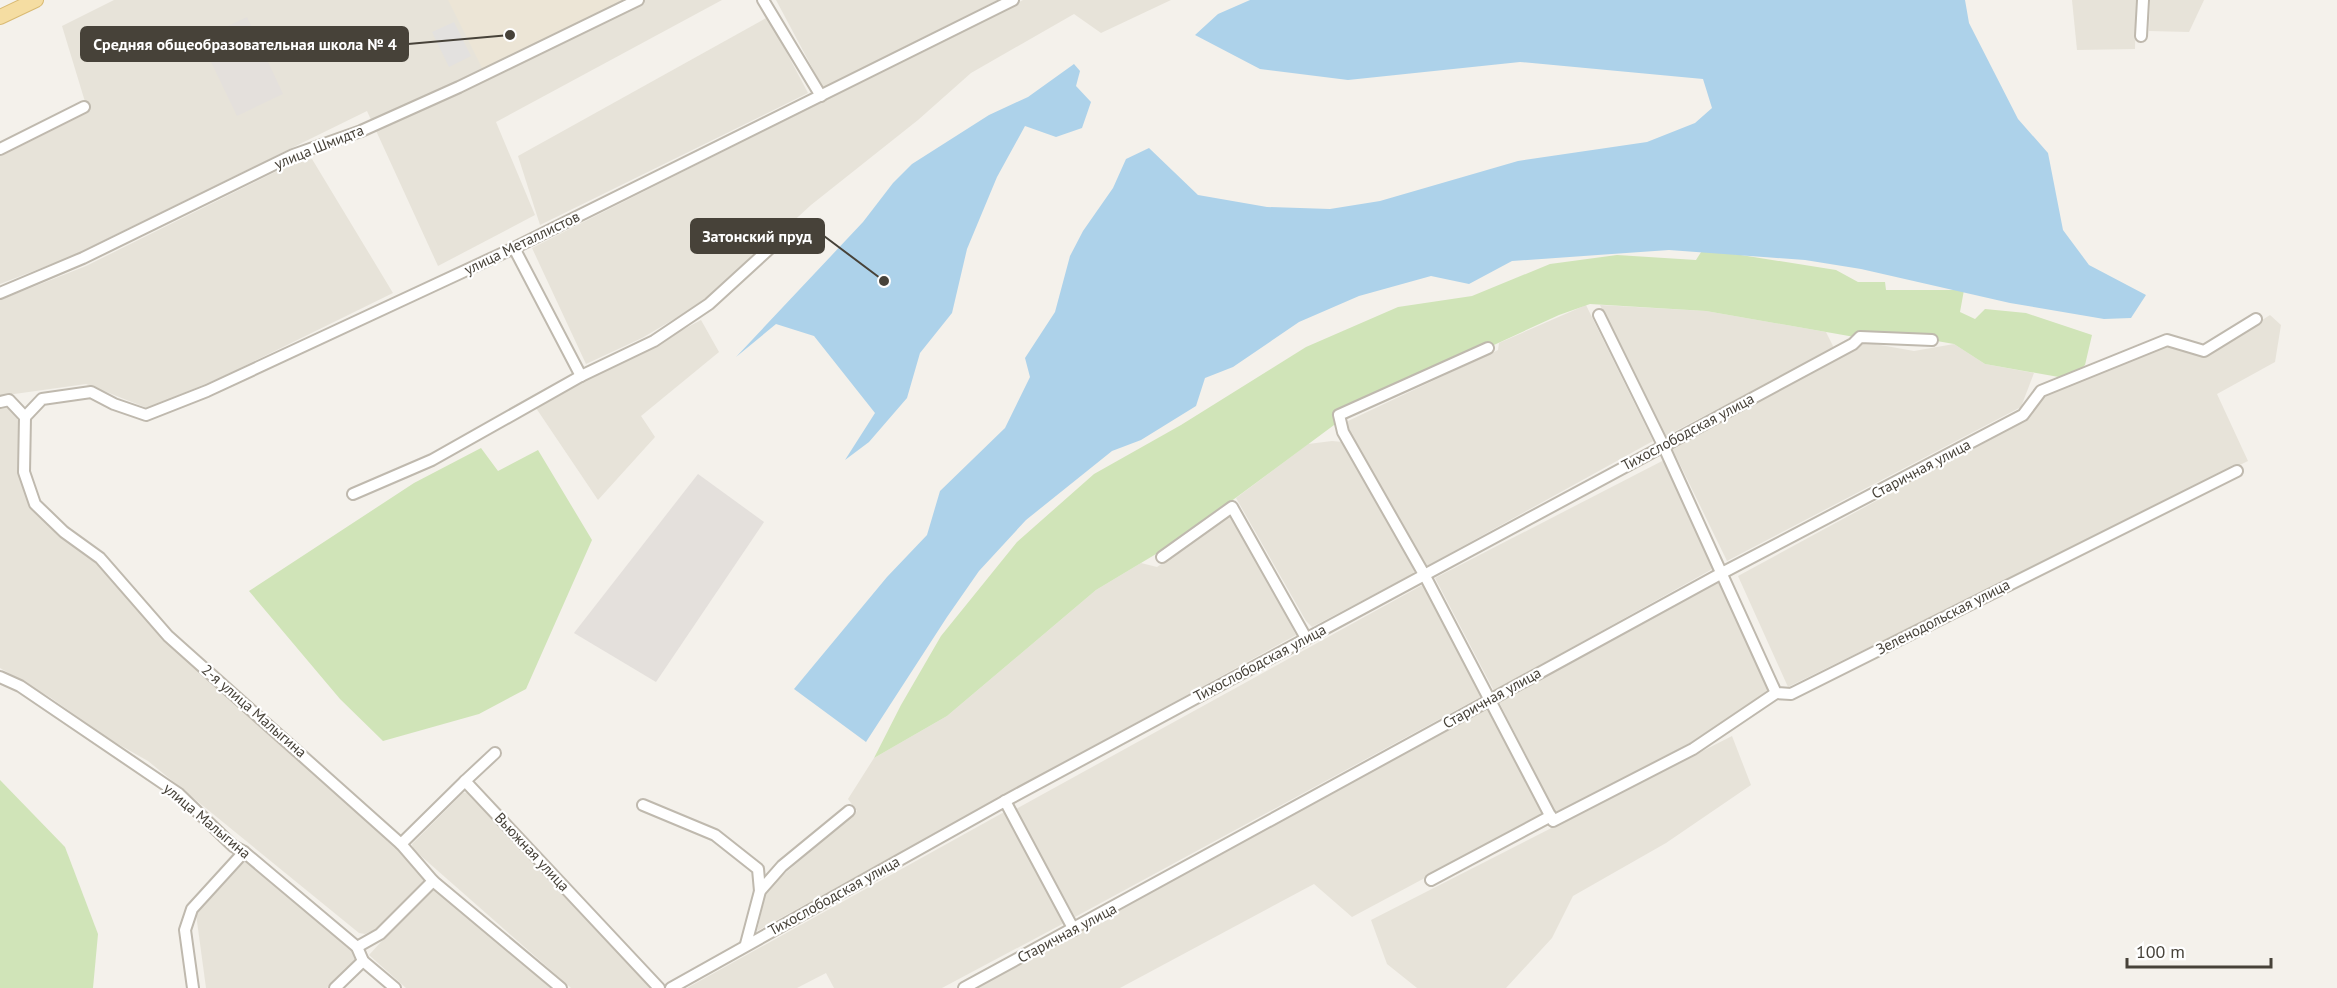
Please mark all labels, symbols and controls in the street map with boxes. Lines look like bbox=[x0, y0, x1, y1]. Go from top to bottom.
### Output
callout: Средняя общеобразовательная школа № 4 bbox=[81, 27, 408, 61]
text: Средняя общеобразовательная школа № 4 bbox=[93, 34, 397, 54]
street label: улица Шмидта bbox=[271, 120, 366, 173]
street label: улица Металлистов bbox=[461, 206, 583, 279]
callout: Затонский пруд bbox=[691, 219, 824, 253]
text: Затонский пруд bbox=[702, 226, 812, 246]
street label: Тихослободская улица bbox=[1618, 389, 1757, 475]
street label: Старичная улица bbox=[1868, 434, 1974, 503]
street label: Зеленодольская улица bbox=[1873, 575, 2013, 659]
street label: Тихослободская улица bbox=[1190, 620, 1329, 706]
street label: 2-я улица Малыгина bbox=[198, 660, 311, 761]
street label: Старичная улица bbox=[1439, 663, 1544, 732]
street label: улица Малыгина bbox=[160, 779, 255, 863]
street label: Вьюжная улица bbox=[491, 808, 574, 895]
street label: Тихослободская улица bbox=[765, 852, 903, 940]
street label: Старичная улица bbox=[1014, 898, 1120, 967]
scale bar bbox=[2127, 931, 2271, 969]
text: 100 m bbox=[2136, 940, 2185, 963]

